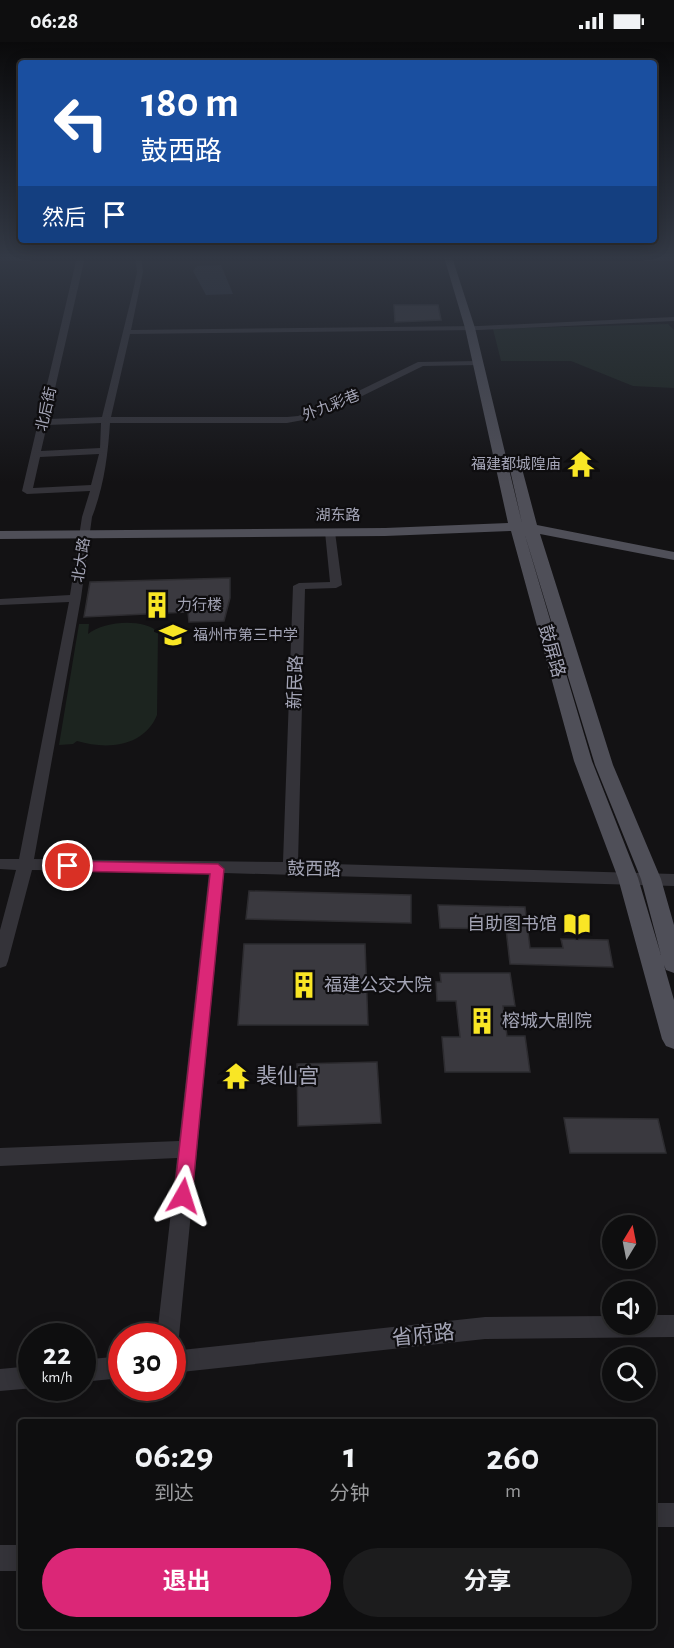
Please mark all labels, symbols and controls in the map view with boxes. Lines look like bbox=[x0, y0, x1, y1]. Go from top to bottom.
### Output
text: 06:28 bbox=[30, 10, 78, 32]
text: 180 m bbox=[141, 82, 239, 124]
icon: left bbox=[42, 84, 120, 162]
text: 鼓西路 bbox=[141, 138, 222, 165]
icon: arrive bbox=[98, 198, 131, 231]
text: 然后 bbox=[42, 207, 86, 229]
street label: 北后街 bbox=[32, 385, 59, 433]
street label: 外九彩巷 bbox=[300, 387, 362, 423]
temple icon: 福建都城隍庙 bbox=[566, 449, 596, 479]
place label: 福建都城隍庙 bbox=[471, 456, 561, 472]
street label: 湖东路 bbox=[315, 507, 361, 523]
street label: 北大路 bbox=[69, 536, 92, 583]
building icon: 力行楼 bbox=[142, 590, 172, 620]
place label: 力行楼 bbox=[177, 597, 222, 613]
school or university icon: 福州市第三中学 bbox=[158, 620, 188, 650]
street label: 鼓屏路 bbox=[535, 622, 569, 680]
place label: 福州市第三中学 bbox=[193, 626, 298, 643]
street label: 新民路 bbox=[284, 655, 306, 709]
pin bbox=[42, 840, 93, 891]
icon: arrive bbox=[51, 849, 84, 882]
street label: 鼓西路 bbox=[287, 859, 341, 879]
library icon: 自助图书馆 bbox=[562, 909, 592, 939]
place label: 自助图书馆 bbox=[467, 914, 557, 934]
building icon: 福建公交大院 bbox=[289, 970, 319, 1000]
place label: 福建公交大院 bbox=[324, 975, 432, 995]
building icon: 榕城大剧院 bbox=[467, 1006, 497, 1036]
place label: 榕城大剧院 bbox=[502, 1011, 592, 1031]
temple icon: 裴仙宫 bbox=[221, 1061, 251, 1091]
place label: 裴仙宫 bbox=[256, 1065, 319, 1087]
position arrow bbox=[151, 1164, 215, 1228]
north arrow bbox=[602, 1215, 656, 1269]
map controls bbox=[602, 1215, 656, 1401]
button: sound bbox=[602, 1281, 656, 1335]
street label: 省府路 bbox=[391, 1321, 455, 1349]
speed limit sign: 30 bbox=[108, 1323, 186, 1401]
text: 22 bbox=[43, 1340, 71, 1370]
button: search bbox=[602, 1347, 656, 1401]
text: km/h bbox=[42, 1370, 72, 1385]
text: 06:29 bbox=[135, 1438, 213, 1474]
text: 1 bbox=[343, 1438, 356, 1474]
text: 260 bbox=[486, 1440, 539, 1476]
text: m bbox=[505, 1481, 521, 1501]
text: 到达 bbox=[154, 1484, 194, 1504]
text: 分钟 bbox=[330, 1484, 370, 1504]
button: 退出 bbox=[42, 1548, 331, 1617]
button: 分享 bbox=[343, 1548, 632, 1617]

